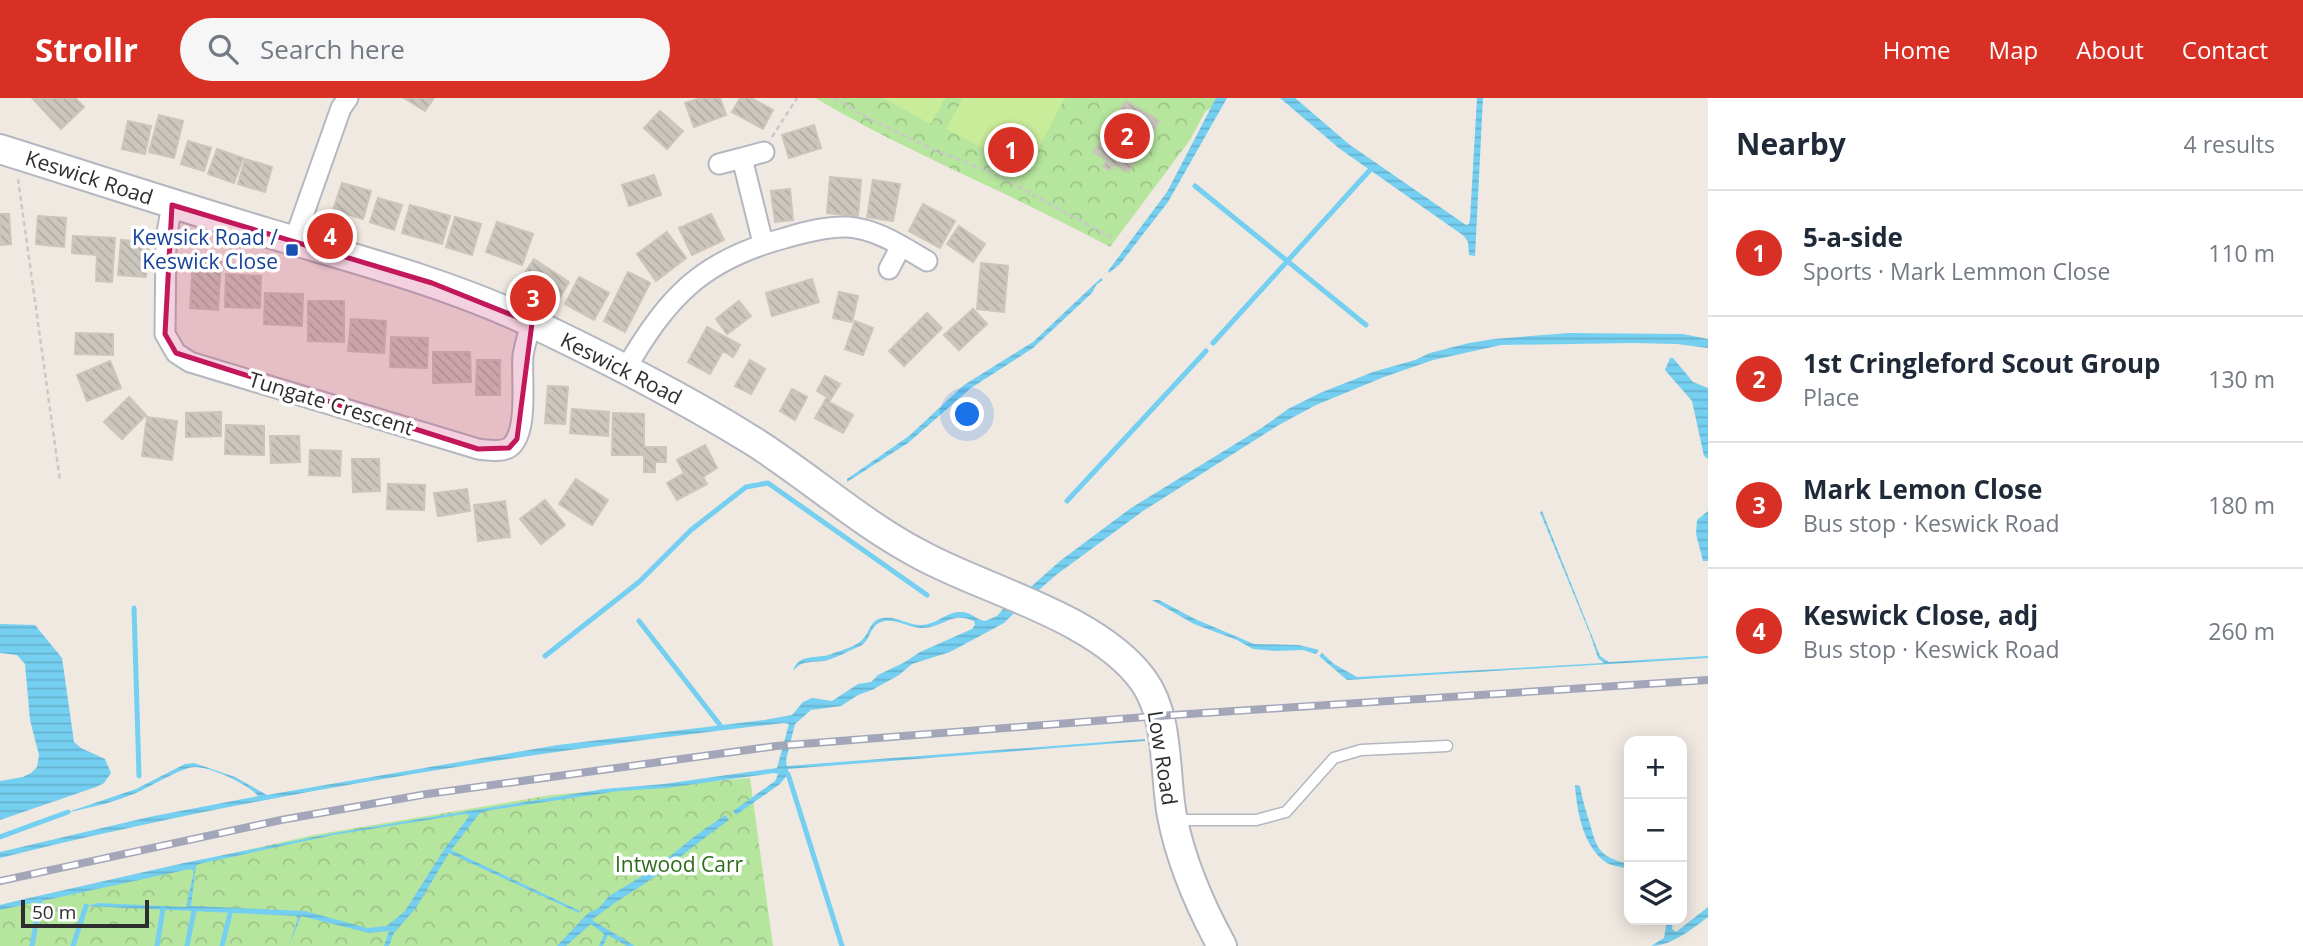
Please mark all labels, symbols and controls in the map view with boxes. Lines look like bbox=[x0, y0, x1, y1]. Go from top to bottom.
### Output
search box bbox=[180, 18, 670, 81]
text: Strollr bbox=[35, 27, 138, 72]
icon: search bbox=[204, 30, 242, 68]
text: Search here bbox=[260, 31, 405, 67]
text: Home bbox=[1883, 33, 1951, 66]
text: Map bbox=[1989, 33, 2038, 66]
text: About bbox=[2076, 33, 2144, 66]
text: Contact bbox=[2182, 33, 2268, 66]
pin: 2 bbox=[1104, 110, 1150, 162]
text: Nearby bbox=[1736, 123, 1846, 164]
pin: 1 bbox=[988, 124, 1034, 176]
text: 4 results bbox=[2184, 128, 2275, 160]
street label: Keswick Road bbox=[22, 143, 157, 211]
pin: 4 bbox=[307, 210, 353, 262]
text: 5-a-side bbox=[1803, 219, 1903, 255]
place label: Kewsick Road / Keswick Close bbox=[132, 223, 278, 275]
text: 1 bbox=[1752, 237, 1766, 269]
text: 110 m bbox=[2208, 237, 2275, 269]
marker: Kewsick Road / Keswick Close bbox=[284, 242, 300, 258]
text: Sports · Mark Lemmon Close bbox=[1803, 255, 2110, 287]
pin: 3 bbox=[510, 272, 556, 324]
street label: Keswick Road bbox=[556, 325, 687, 411]
text: 1st Cringleford Scout Group bbox=[1803, 345, 2161, 381]
text: 2 bbox=[1752, 363, 1766, 395]
text: 130 m bbox=[2208, 363, 2275, 395]
street label: Tungate Crescent bbox=[245, 365, 417, 441]
text: Place bbox=[1803, 381, 1859, 413]
your location bbox=[950, 397, 984, 431]
text: Mark Lemon Close bbox=[1803, 471, 2042, 507]
text: 3 bbox=[1752, 489, 1766, 521]
text: 180 m bbox=[2208, 489, 2275, 521]
text: Bus stop · Keswick Road bbox=[1803, 507, 2060, 539]
text: Keswick Close, adj bbox=[1803, 597, 2038, 633]
text: 4 bbox=[1752, 615, 1766, 647]
text: 260 m bbox=[2208, 615, 2275, 647]
text: Bus stop · Keswick Road bbox=[1803, 633, 2060, 665]
street label: Low Road bbox=[1142, 709, 1184, 807]
map controls bbox=[1624, 736, 1687, 925]
button: + bbox=[1624, 736, 1687, 799]
button: − bbox=[1624, 799, 1687, 862]
park label: Intwood Carr bbox=[615, 850, 743, 878]
button: layers bbox=[1624, 862, 1687, 925]
scale bar bbox=[21, 897, 149, 929]
text: 50 m bbox=[32, 899, 76, 925]

